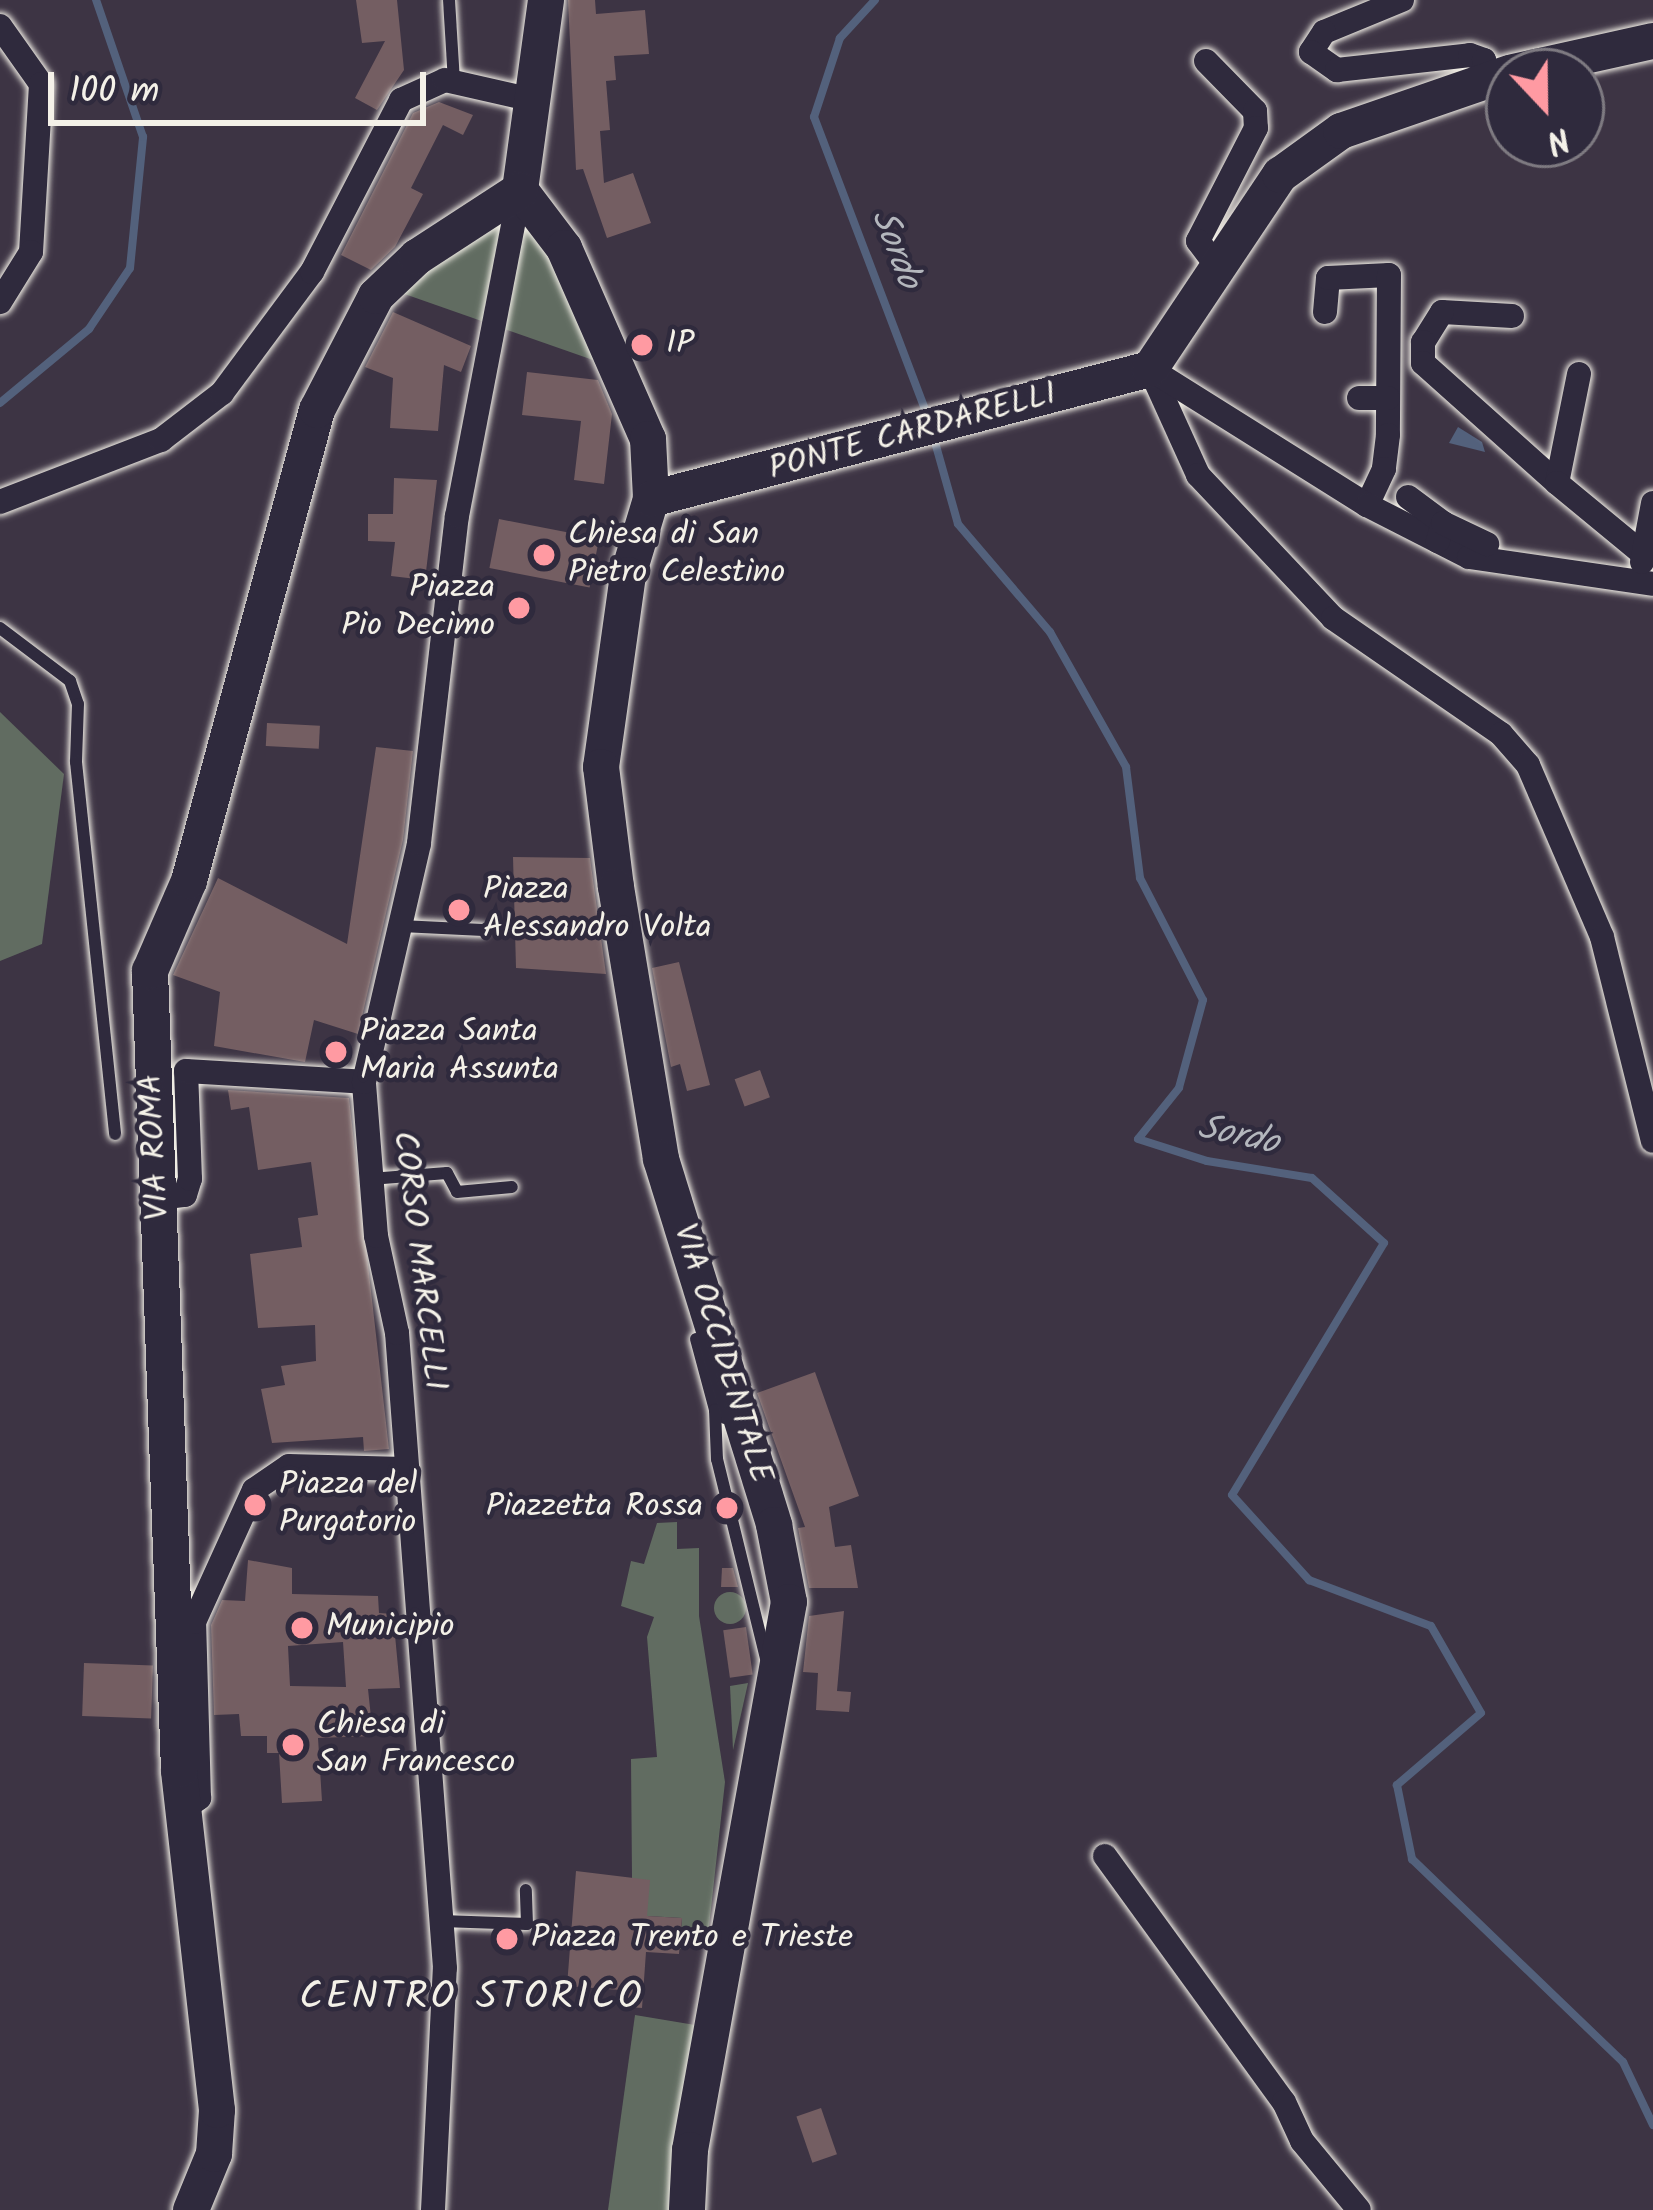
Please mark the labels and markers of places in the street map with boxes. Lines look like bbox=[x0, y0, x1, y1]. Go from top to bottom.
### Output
place label: IP bbox=[666, 325, 694, 365]
marker: IP bbox=[629, 332, 655, 358]
place label: Chiesa di San Pietro Celestino bbox=[568, 516, 785, 594]
marker: Chiesa di San Pietro Celestino bbox=[531, 542, 557, 568]
place label: Piazza Pio Decimo bbox=[341, 569, 495, 647]
marker: Piazza Pio Decimo bbox=[506, 595, 532, 621]
place label: Piazza Alessandro Volta bbox=[483, 871, 712, 949]
marker: Piazza Alessandro Volta bbox=[446, 897, 472, 923]
place label: Piazza Santa Maria Assunta bbox=[360, 1013, 559, 1091]
marker: Piazza Santa Maria Assunta bbox=[323, 1039, 349, 1065]
place label: Piazza del Purgatorio bbox=[279, 1466, 417, 1544]
place label: Piazzetta Rossa bbox=[486, 1488, 703, 1528]
marker: Piazza del Purgatorio bbox=[242, 1492, 268, 1518]
marker: Piazzetta Rossa bbox=[714, 1495, 740, 1521]
place label: Municipio bbox=[326, 1608, 454, 1648]
marker: Municipio bbox=[289, 1615, 315, 1641]
place label: Chiesa di San Francesco bbox=[317, 1706, 515, 1784]
marker: Chiesa di San Francesco bbox=[280, 1732, 306, 1758]
place label: Piazza Trento e Trieste bbox=[531, 1919, 853, 1959]
marker: Piazza Trento e Trieste bbox=[494, 1926, 520, 1952]

